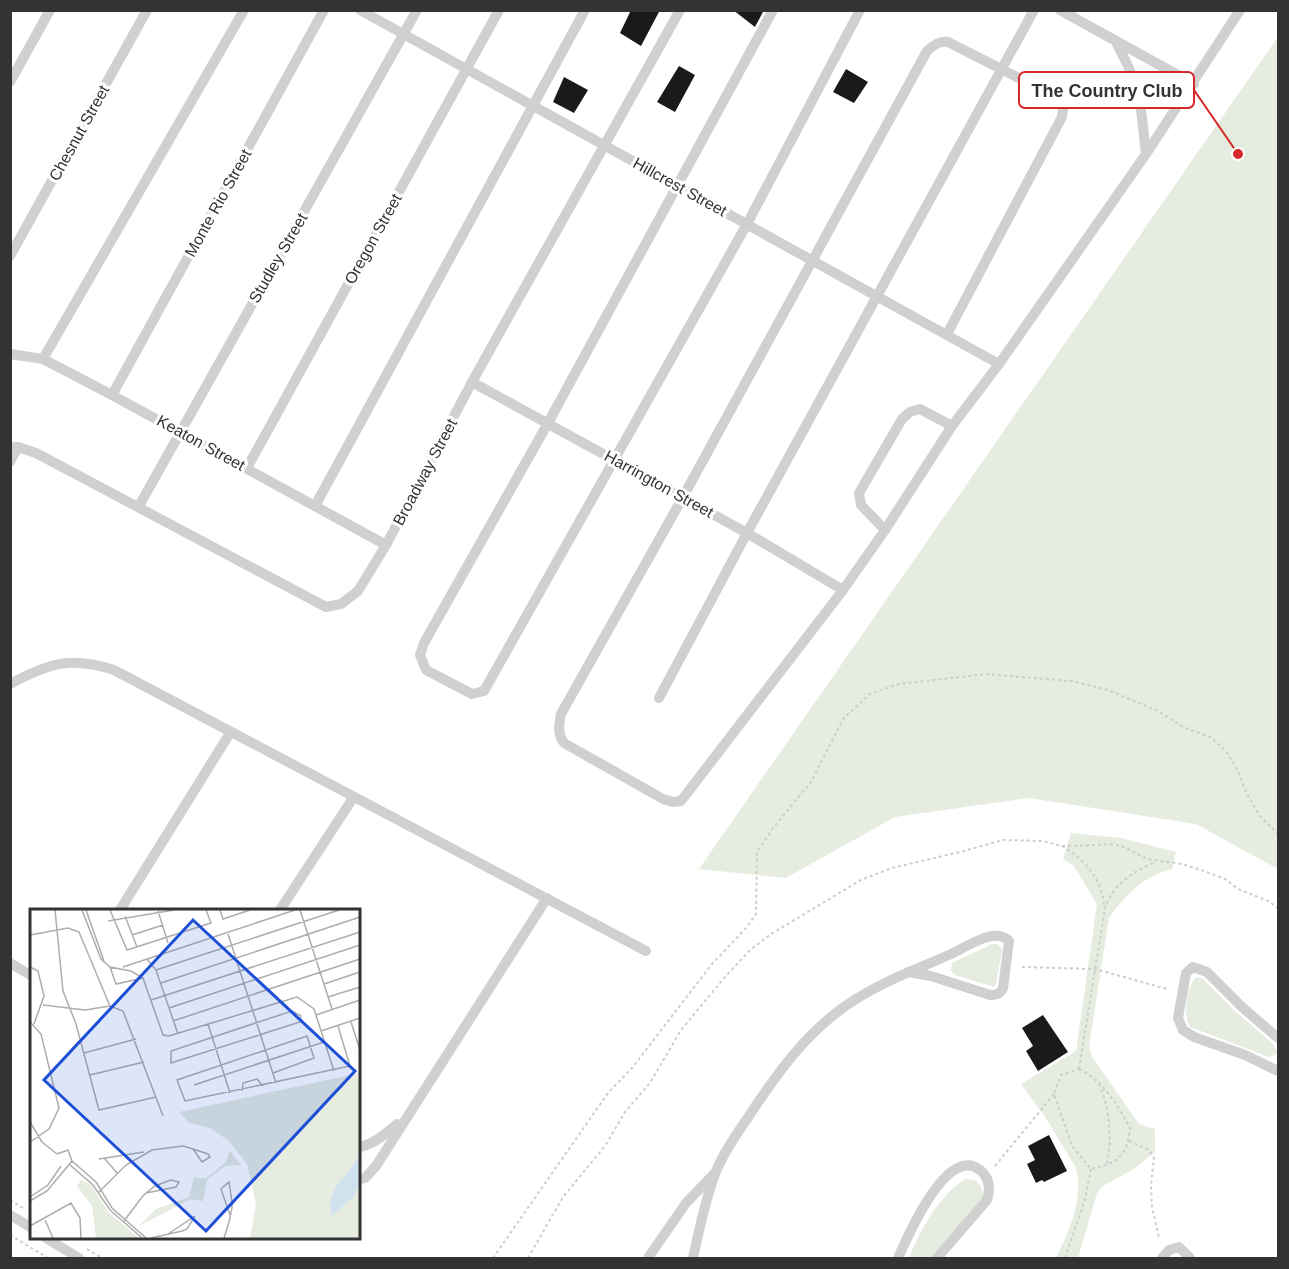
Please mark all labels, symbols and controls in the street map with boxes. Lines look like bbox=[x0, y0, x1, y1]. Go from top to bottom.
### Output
callout: The Country Club bbox=[1019, 72, 1194, 108]
text: The Country Club bbox=[1032, 81, 1183, 101]
street label: Chesnut Street bbox=[46, 82, 113, 184]
street label: Monte Rio Street bbox=[181, 146, 255, 260]
street label: Hillcrest Street bbox=[630, 154, 730, 220]
street label: Oregon Street bbox=[341, 190, 405, 287]
street label: Studley Street bbox=[246, 210, 311, 306]
street label: Keaton Street bbox=[154, 412, 248, 474]
street label: Broadway Street bbox=[390, 415, 461, 528]
street label: Harrington Street bbox=[602, 447, 717, 521]
inset map bbox=[30, 909, 360, 1239]

